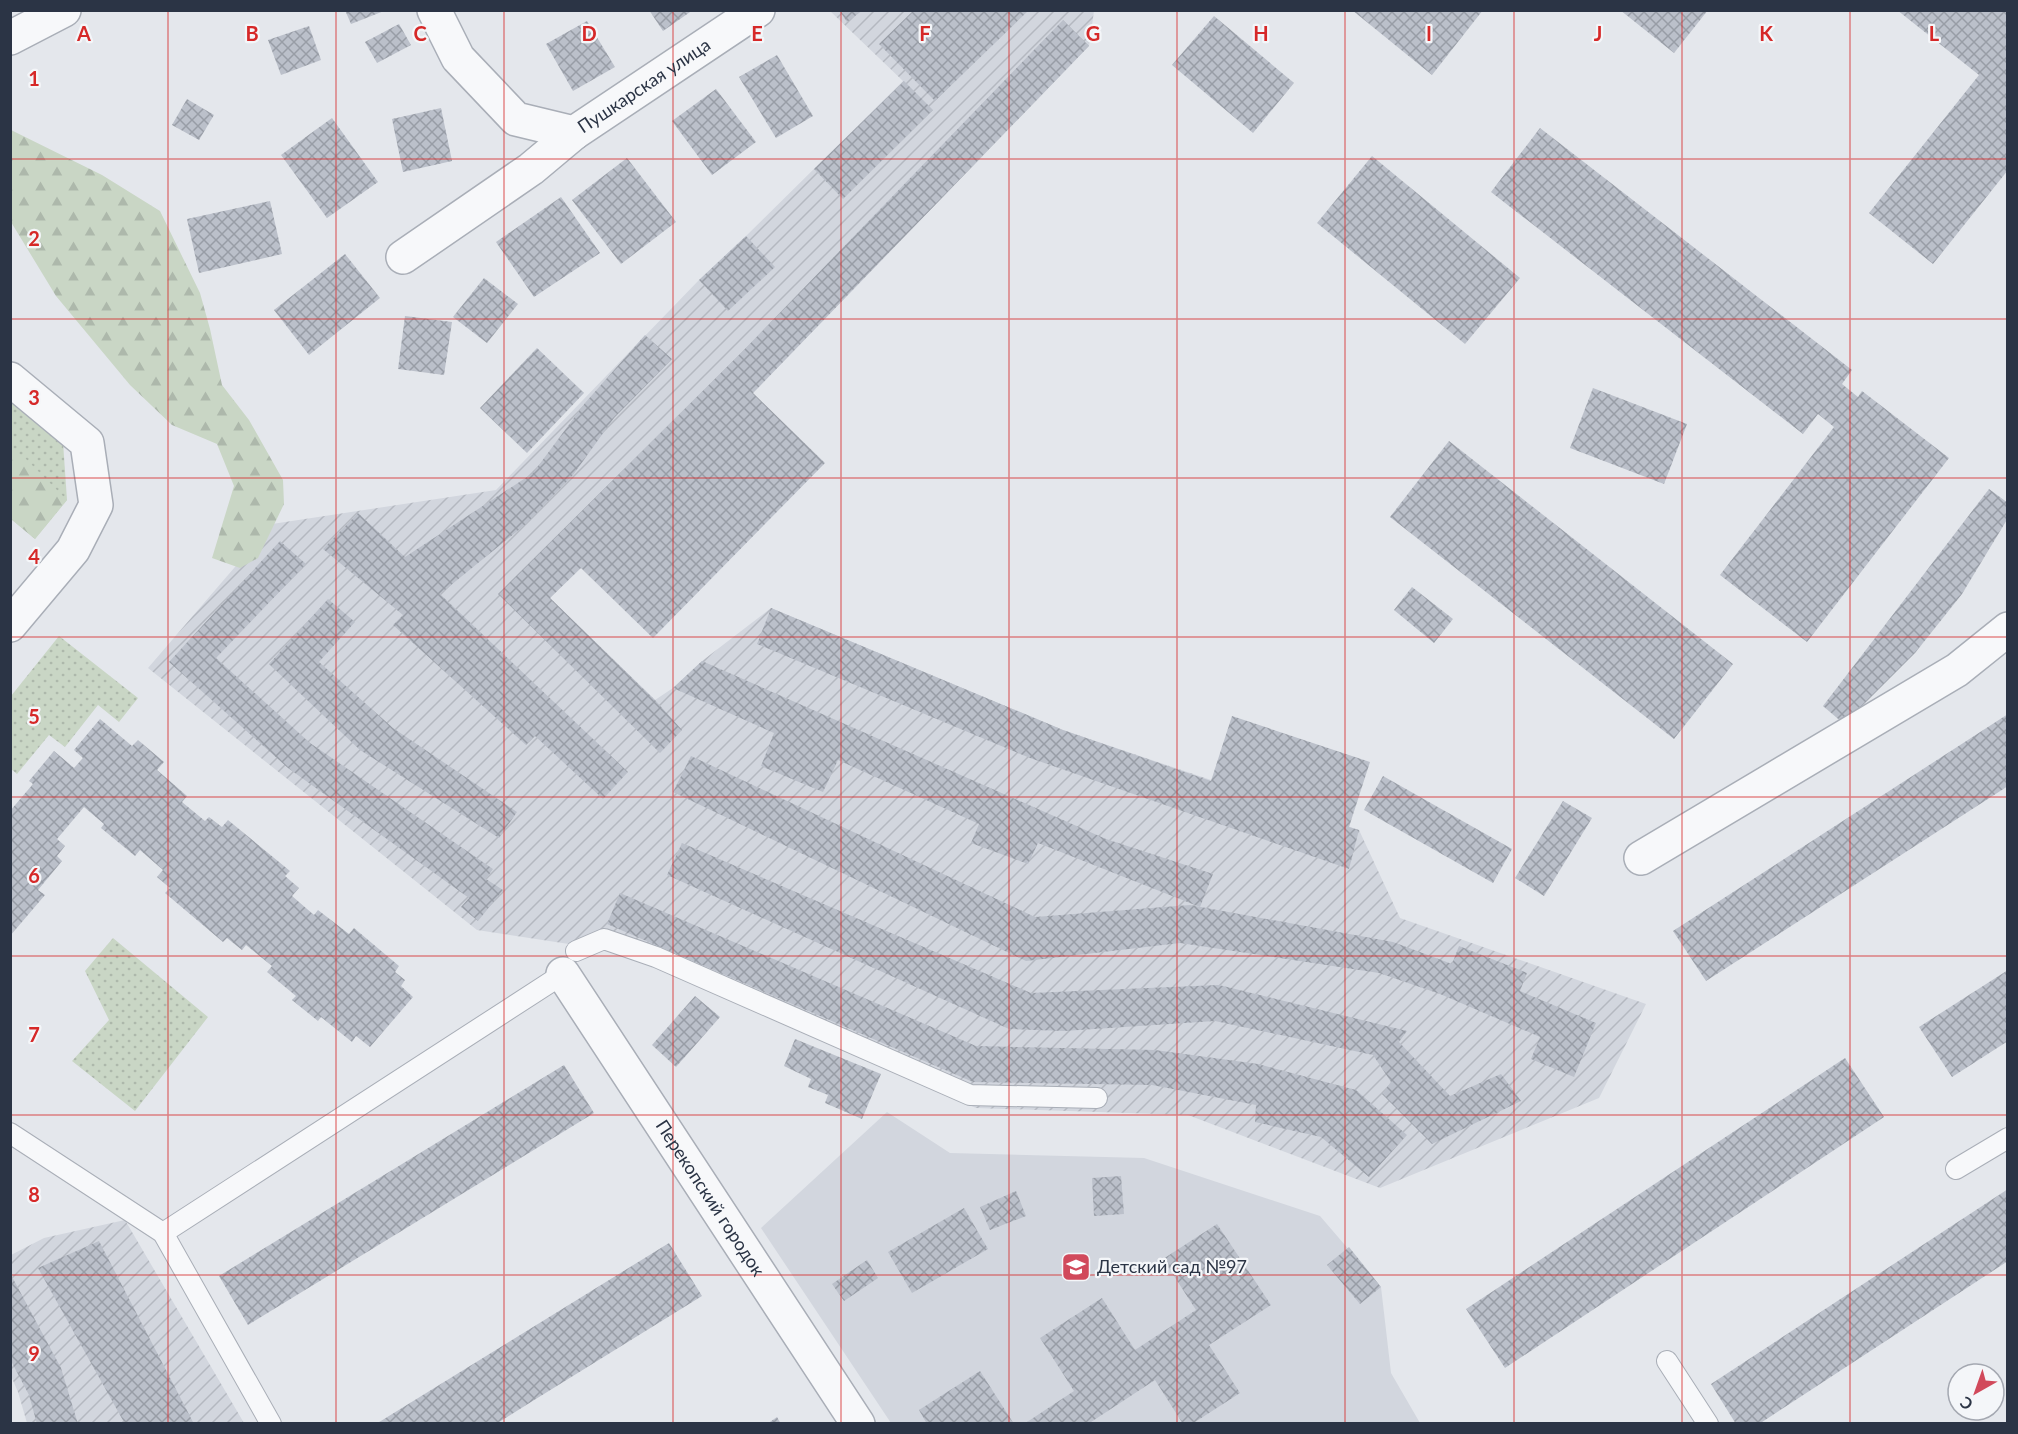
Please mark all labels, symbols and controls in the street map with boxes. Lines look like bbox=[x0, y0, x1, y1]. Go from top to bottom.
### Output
text: A bbox=[76, 21, 91, 45]
text: B bbox=[245, 21, 259, 45]
text: C bbox=[413, 21, 427, 45]
text: D bbox=[581, 21, 597, 45]
text: E bbox=[751, 21, 763, 45]
text: F bbox=[919, 21, 931, 45]
text: G bbox=[1086, 21, 1100, 45]
text: H bbox=[1253, 21, 1269, 45]
text: I bbox=[1426, 21, 1432, 45]
text: J bbox=[1594, 21, 1602, 45]
text: K bbox=[1759, 21, 1773, 45]
text: L bbox=[1929, 21, 1940, 45]
street label: Пушкарская улица bbox=[573, 33, 714, 137]
text: 1 bbox=[28, 66, 40, 90]
text: 2 bbox=[28, 226, 40, 250]
text: 3 bbox=[28, 385, 40, 409]
text: 4 bbox=[28, 544, 40, 568]
text: 5 bbox=[28, 704, 40, 728]
text: 6 bbox=[28, 863, 40, 887]
text: 7 bbox=[28, 1022, 40, 1046]
street label: Перекопский городок bbox=[652, 1115, 770, 1280]
text: 8 bbox=[28, 1182, 40, 1206]
school or university icon: Детский сад №97 bbox=[1060, 1251, 1092, 1283]
place label: Детский сад №97 bbox=[1097, 1255, 1247, 1277]
text: 9 bbox=[28, 1341, 40, 1365]
north arrow bbox=[1946, 1362, 2006, 1422]
text: С bbox=[1956, 1393, 1976, 1415]

